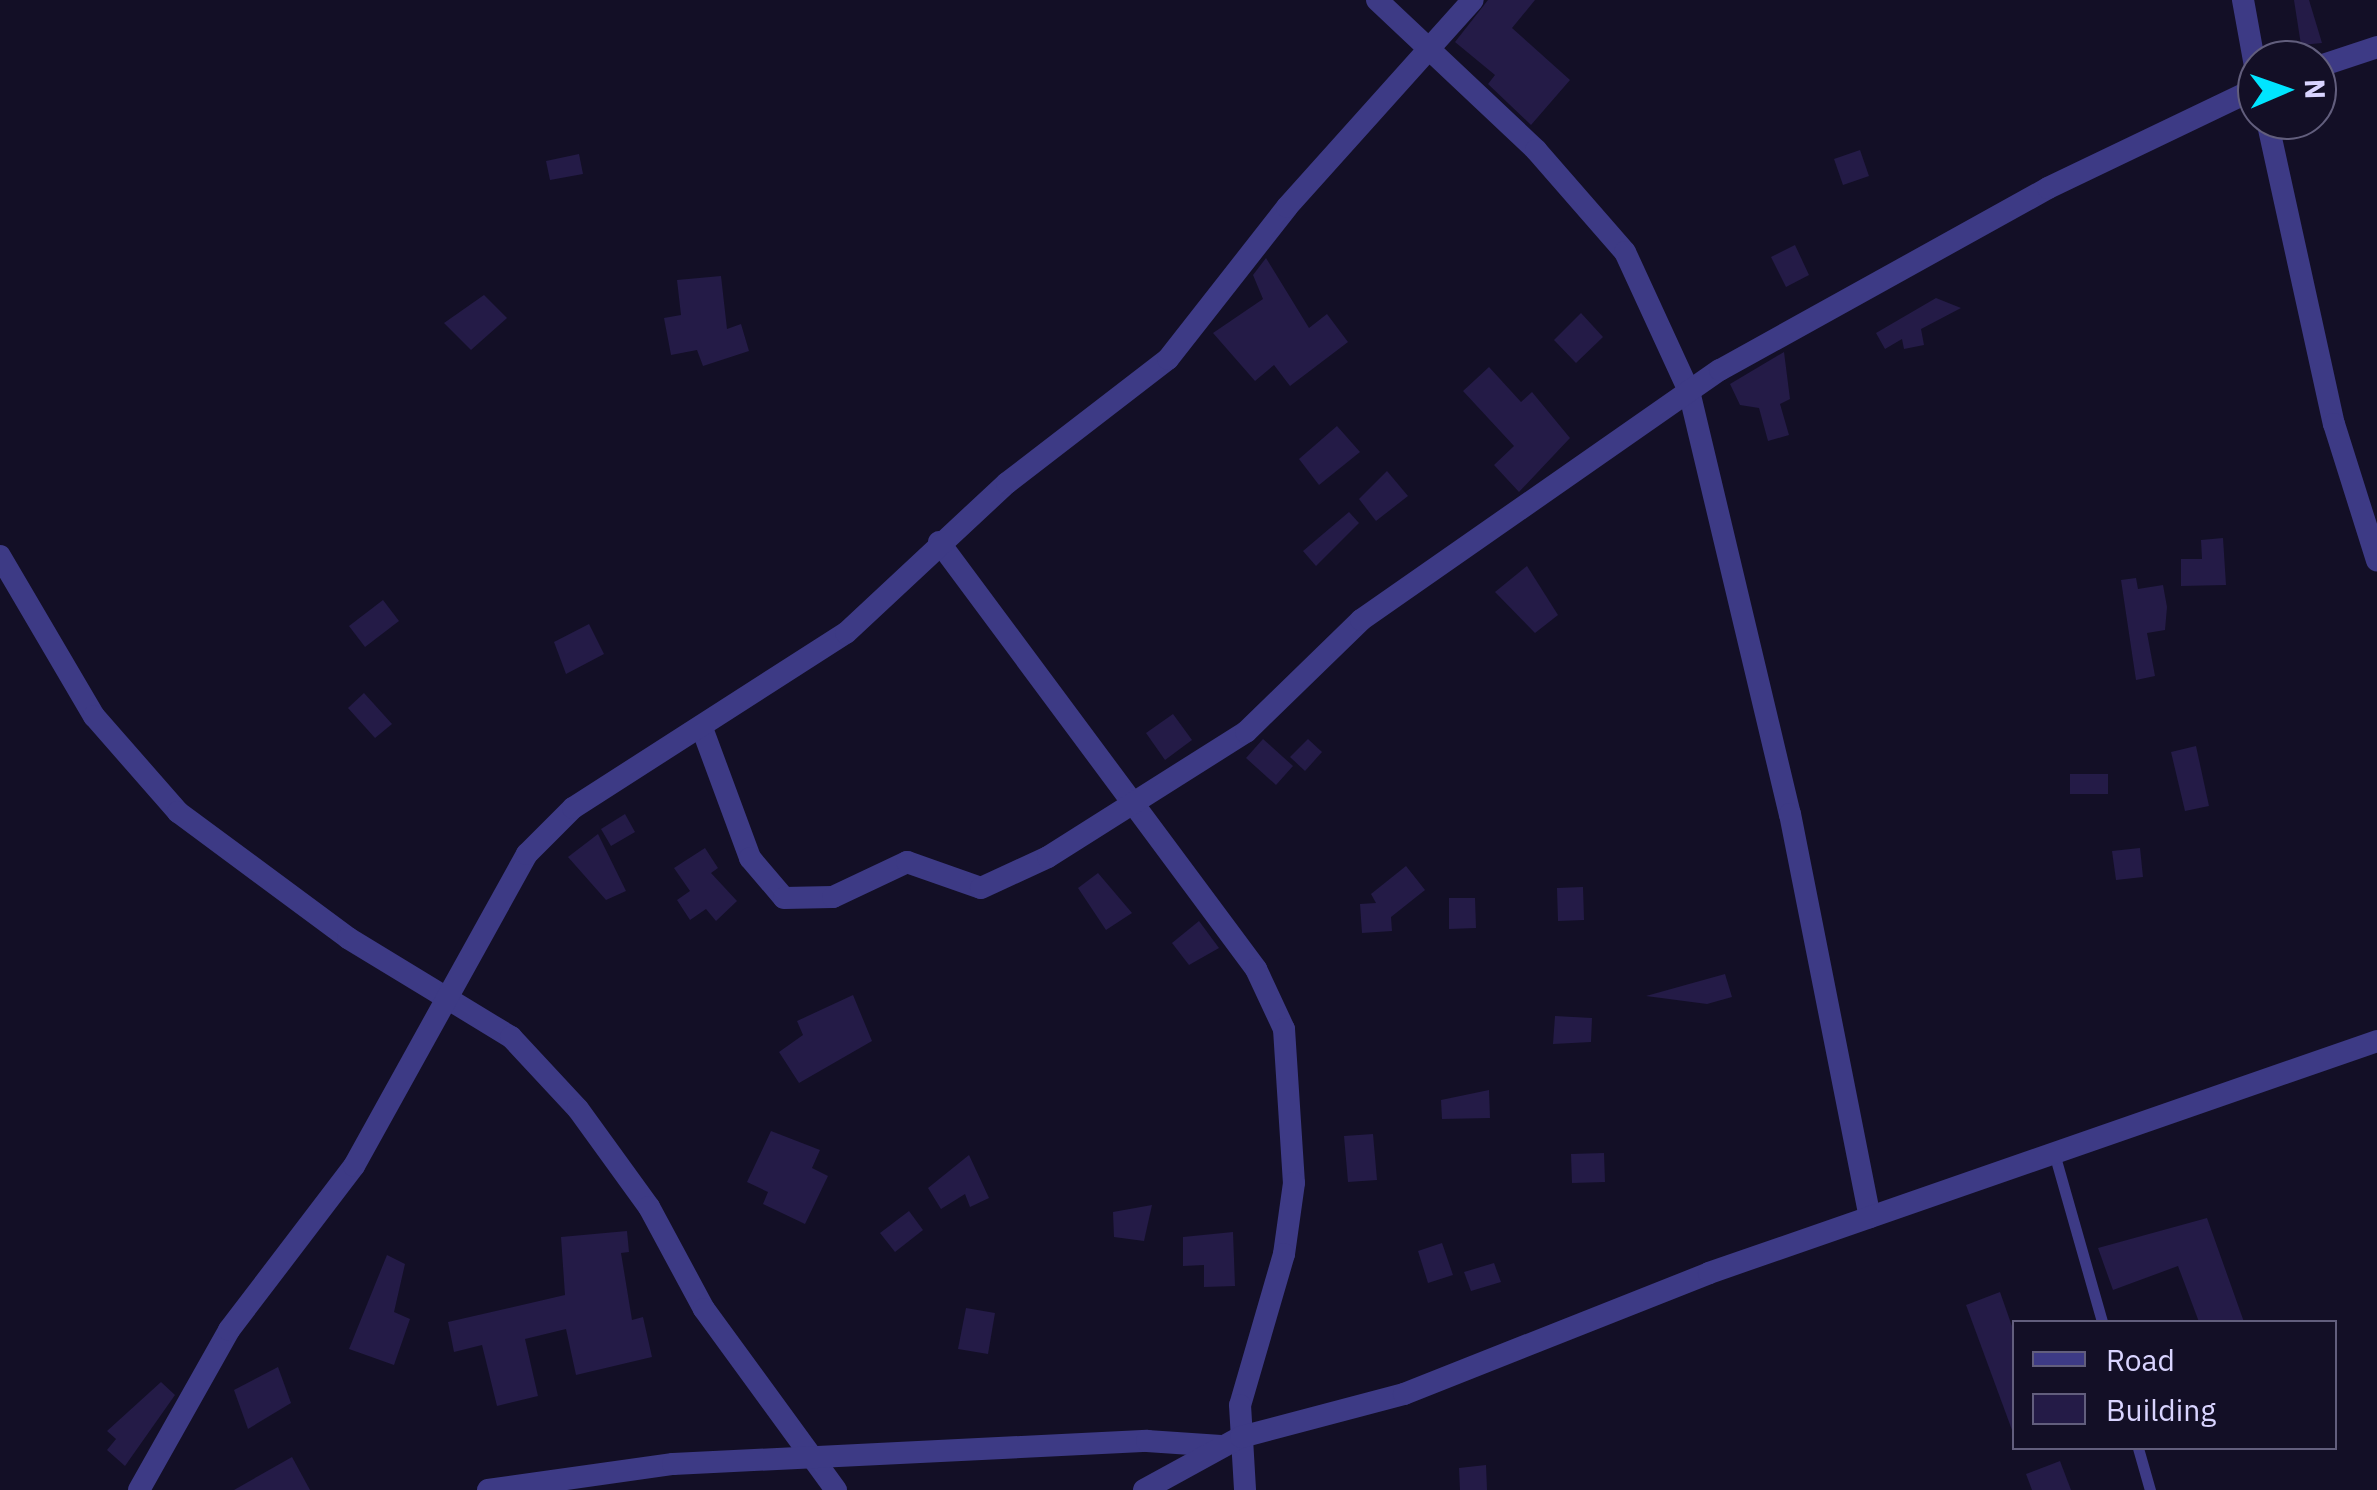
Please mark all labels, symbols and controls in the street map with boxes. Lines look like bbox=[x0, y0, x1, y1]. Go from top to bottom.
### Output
north arrow bbox=[2237, 40, 2337, 140]
text: N bbox=[2297, 78, 2334, 100]
legend bbox=[2012, 1320, 2337, 1450]
text: Road bbox=[2106, 1340, 2175, 1379]
text: Building bbox=[2106, 1390, 2216, 1429]

